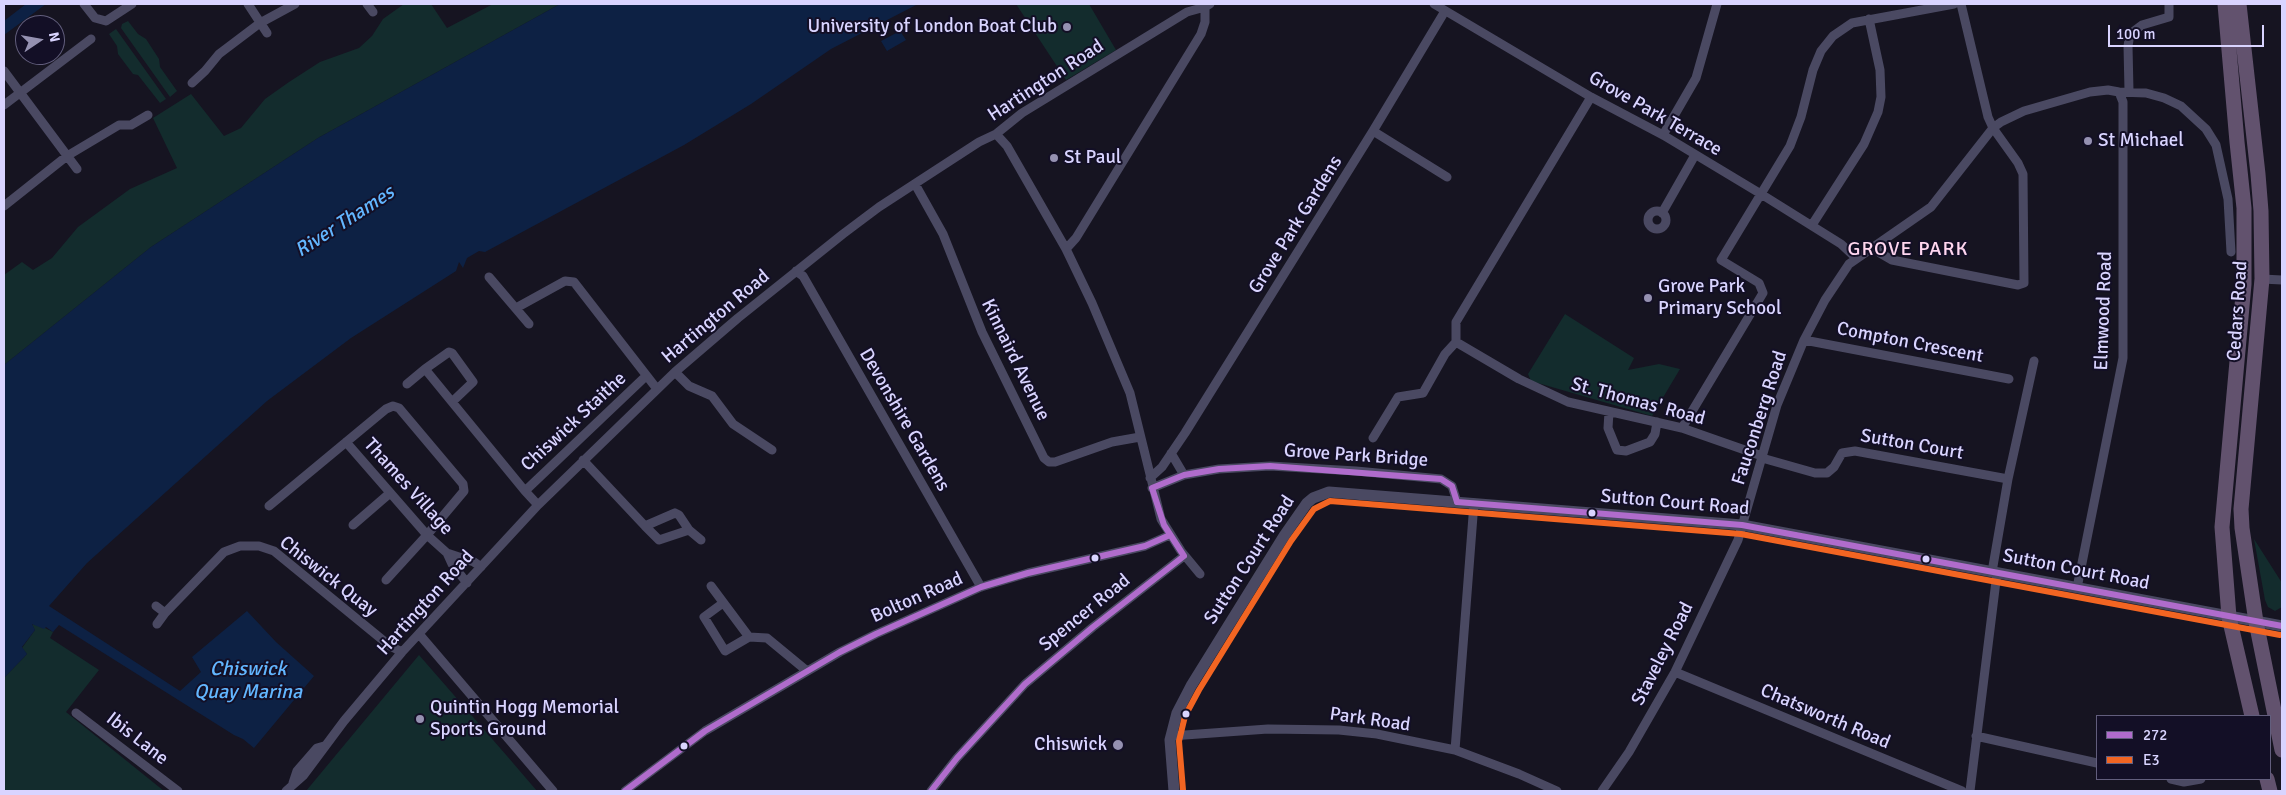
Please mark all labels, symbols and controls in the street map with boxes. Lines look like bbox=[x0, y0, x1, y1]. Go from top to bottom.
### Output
north arrow bbox=[15, 15, 65, 65]
scale bar bbox=[2111, 15, 2267, 47]
place label: University of London Boat Club bbox=[808, 16, 1057, 38]
marker: University of London Boat Club bbox=[1061, 21, 1073, 33]
text: 100 m bbox=[2116, 25, 2156, 43]
text: N bbox=[45, 30, 64, 44]
street label: Hartington Road bbox=[984, 35, 1108, 127]
street label: Grove Park Terrace bbox=[1584, 67, 1726, 161]
place label: St Michael bbox=[2098, 130, 2184, 152]
marker: St Michael bbox=[2082, 135, 2094, 147]
place label: St Paul bbox=[1064, 147, 1121, 169]
marker: St Paul bbox=[1048, 152, 1060, 164]
street label: Grove Park Gardens bbox=[1244, 152, 1348, 298]
water label: River Thames bbox=[291, 181, 399, 263]
district label: GROVE PARK bbox=[1846, 238, 1970, 262]
street label: Elmwood Road bbox=[2091, 251, 2117, 371]
street label: Cedars Road bbox=[2223, 260, 2253, 362]
street label: Hartington Road bbox=[657, 265, 775, 369]
place label: Grove Park Primary School bbox=[1658, 276, 1781, 320]
marker: Grove Park Primary School bbox=[1642, 292, 1654, 304]
street label: Kinnaird Avenue bbox=[976, 295, 1054, 425]
street label: Compton Crescent bbox=[1835, 318, 1985, 368]
street label: Devonshire Gardens bbox=[854, 344, 954, 496]
street label: Fauconberg Road bbox=[1728, 348, 1792, 488]
street label: Chiswick Staithe bbox=[517, 367, 631, 477]
street label: St. Thomas' Road bbox=[1569, 373, 1707, 431]
street label: Sutton Court bbox=[1859, 425, 1965, 465]
street label: Thames Village bbox=[359, 434, 457, 540]
street label: Grove Park Bridge bbox=[1283, 440, 1429, 472]
street label: Sutton Court Road bbox=[1600, 485, 1750, 521]
street label: Sutton Court Road bbox=[1200, 491, 1300, 629]
unlabelled marker bbox=[1587, 508, 1597, 518]
street label: Chiswick Quay bbox=[274, 532, 382, 622]
street label: Sutton Court Road bbox=[2001, 545, 2151, 595]
street label: Hartington Road bbox=[373, 546, 479, 660]
unlabelled marker bbox=[1090, 553, 1100, 563]
unlabelled marker bbox=[1921, 554, 1931, 564]
street label: Bolton Road bbox=[868, 568, 966, 628]
street label: Spencer Road bbox=[1035, 569, 1135, 657]
street label: Staveley Road bbox=[1627, 599, 1699, 709]
water label: Chiswick Quay Marina bbox=[194, 658, 302, 705]
street label: Chatsworth Road bbox=[1757, 679, 1893, 755]
place label: Quintin Hogg Memorial Sports Ground bbox=[430, 697, 619, 741]
street label: Park Road bbox=[1328, 703, 1412, 737]
street label: Ibis Lane bbox=[101, 708, 173, 770]
unlabelled marker bbox=[1181, 709, 1191, 719]
marker: Quintin Hogg Memorial Sports Ground bbox=[414, 713, 426, 725]
legend bbox=[2096, 715, 2271, 780]
text: 272 bbox=[2143, 726, 2167, 744]
place label: Chiswick bbox=[1034, 734, 1107, 756]
marker: Chiswick bbox=[1111, 738, 1125, 752]
unlabelled marker bbox=[679, 741, 689, 751]
text: E3 bbox=[2143, 751, 2160, 769]

